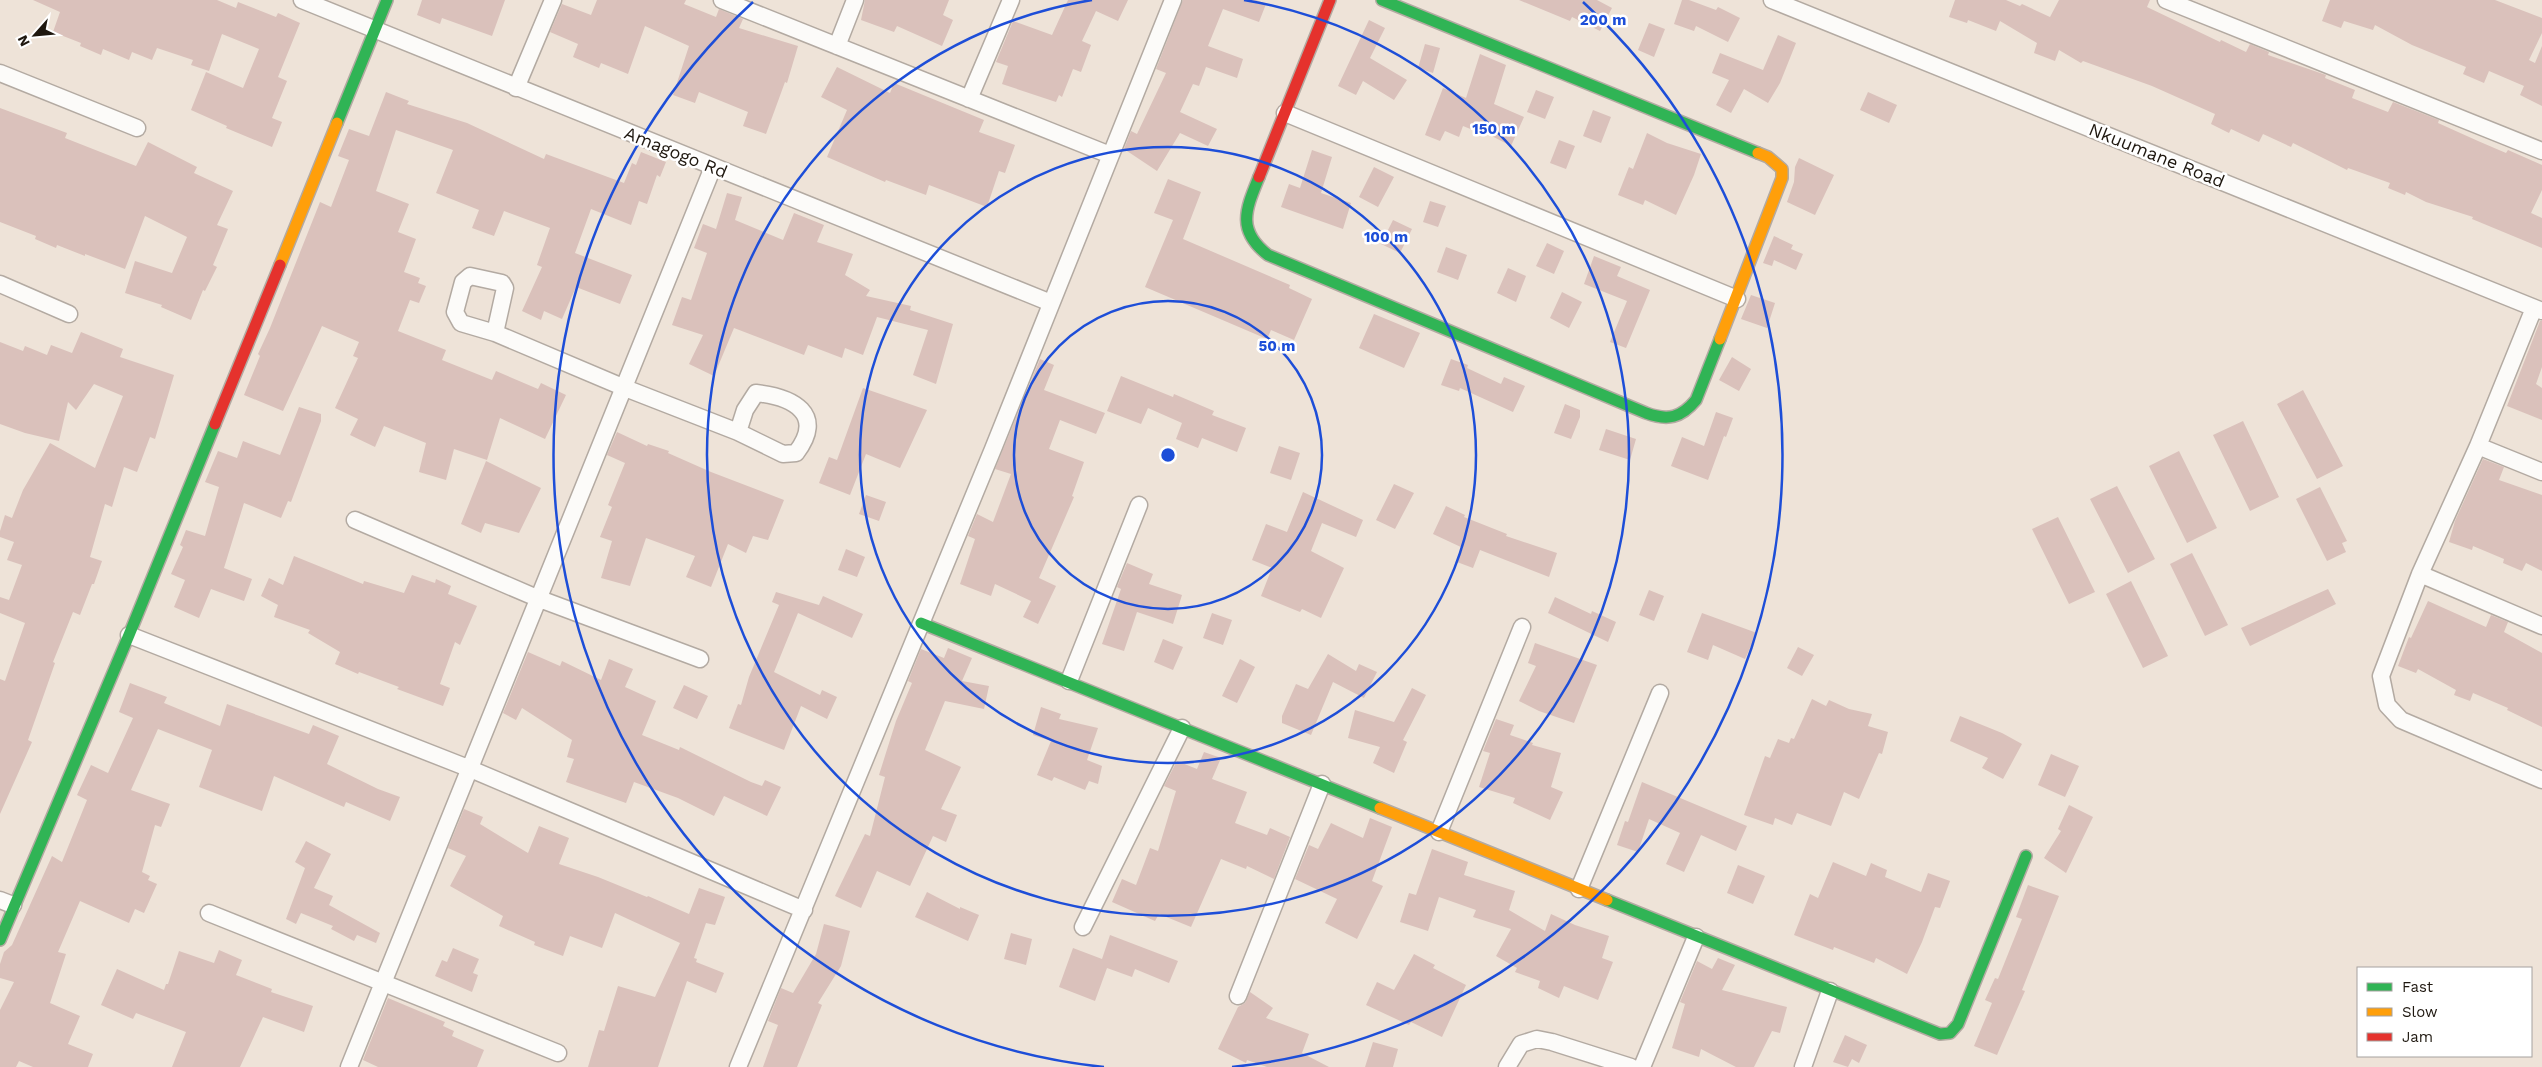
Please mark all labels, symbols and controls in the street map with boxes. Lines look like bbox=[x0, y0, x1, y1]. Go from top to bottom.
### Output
north arrow bbox=[10, 10, 60, 60]
text: 200 m bbox=[1580, 11, 1626, 29]
text: N bbox=[14, 33, 33, 49]
street label: Nkuumane Road bbox=[2086, 118, 2228, 192]
text: 150 m bbox=[1472, 120, 1516, 138]
street label: Amagogo Rd bbox=[622, 122, 730, 182]
text: 100 m bbox=[1364, 228, 1408, 246]
text: 50 m bbox=[1259, 337, 1295, 355]
centre of rings bbox=[1159, 446, 1177, 464]
legend bbox=[2357, 967, 2532, 1057]
text: Fast bbox=[2402, 978, 2434, 996]
text: Slow bbox=[2402, 1003, 2438, 1021]
text: Jam bbox=[2402, 1028, 2433, 1046]

